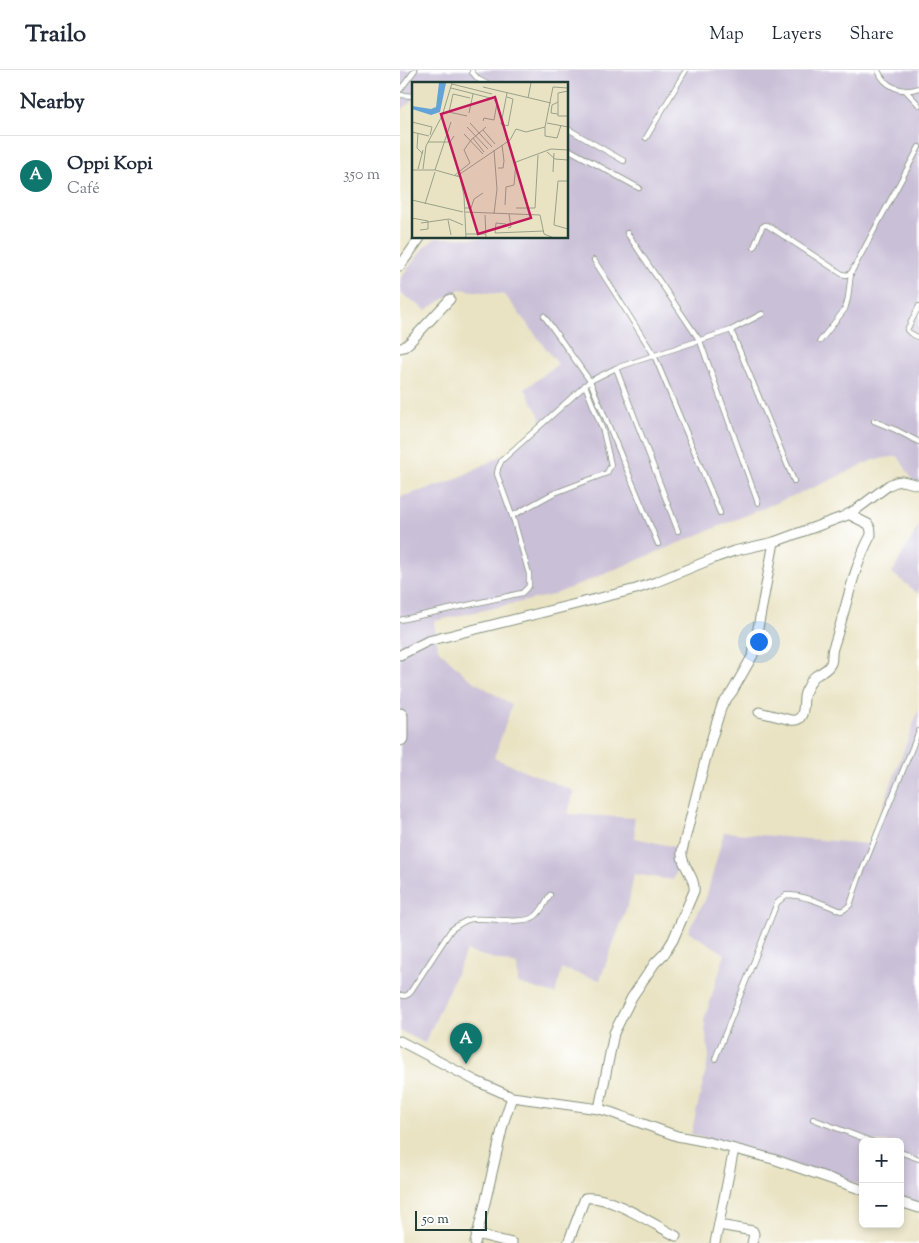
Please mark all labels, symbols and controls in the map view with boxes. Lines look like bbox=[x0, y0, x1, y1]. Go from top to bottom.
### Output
text: Trailo bbox=[25, 18, 86, 52]
text: Map bbox=[709, 22, 744, 48]
text: Layers bbox=[772, 22, 822, 48]
text: Share bbox=[850, 22, 894, 48]
inset map bbox=[412, 82, 569, 239]
text: Nearby bbox=[20, 88, 85, 118]
text: Oppi Kopi bbox=[67, 151, 153, 178]
text: A bbox=[30, 164, 43, 187]
text: 350 m bbox=[343, 164, 380, 187]
text: Café bbox=[67, 178, 100, 201]
your location bbox=[746, 629, 772, 655]
pin: A bbox=[450, 1023, 482, 1064]
map controls bbox=[859, 1138, 904, 1228]
button: + bbox=[859, 1138, 904, 1183]
button: − bbox=[859, 1183, 904, 1228]
scale bar bbox=[415, 1208, 488, 1231]
text: 50 m bbox=[422, 1210, 449, 1230]

